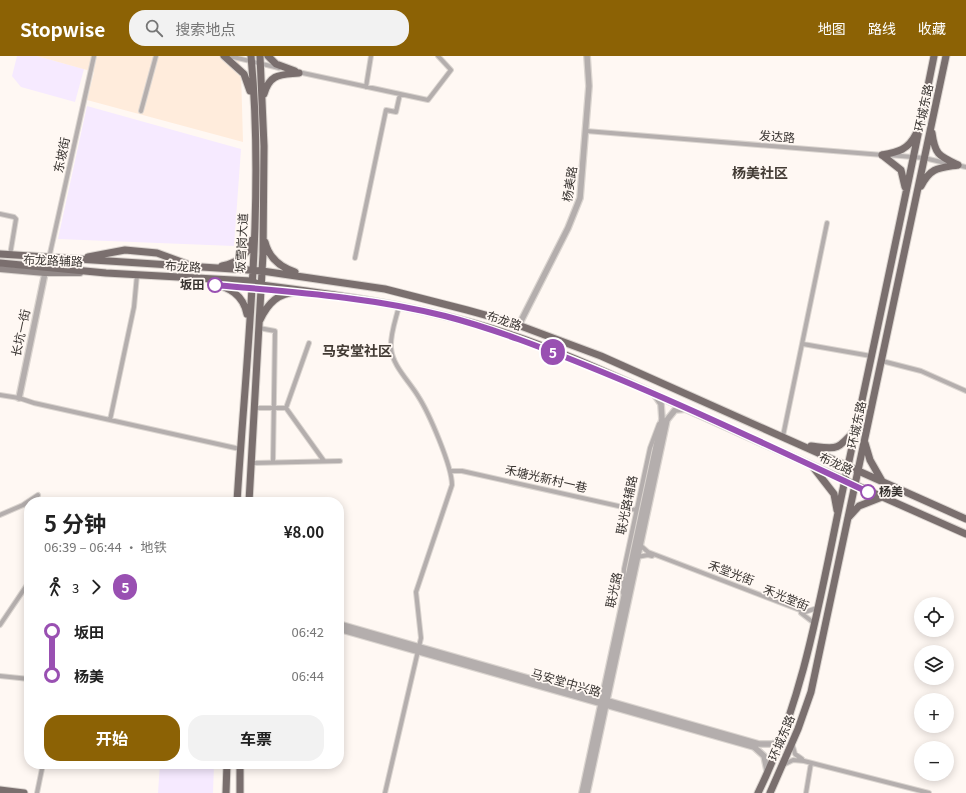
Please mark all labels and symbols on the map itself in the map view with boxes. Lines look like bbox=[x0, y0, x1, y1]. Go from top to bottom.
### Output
street label: 环城东路 bbox=[909, 82, 936, 133]
street label: 发达路 bbox=[759, 126, 796, 145]
street label: 东坡街 bbox=[48, 135, 73, 174]
district label: 杨美社区 bbox=[732, 162, 788, 182]
street label: 杨美路 bbox=[557, 165, 580, 203]
street label: 坂雪岗大道 bbox=[230, 213, 251, 273]
street label: 布龙路辅路 bbox=[23, 250, 83, 269]
street label: 布龙路 bbox=[165, 256, 202, 275]
place label: 坂田 bbox=[180, 275, 204, 292]
marker: 坂田 bbox=[207, 277, 223, 293]
street label: 布龙路 bbox=[485, 306, 524, 333]
street label: 长坑一街 bbox=[6, 307, 33, 358]
line badge: 5 bbox=[540, 339, 566, 365]
district label: 马安堂社区 bbox=[322, 340, 392, 360]
street label: 环城东路 bbox=[842, 399, 869, 450]
street label: 布龙路 bbox=[817, 448, 857, 478]
street label: 禾塘光新村一巷 bbox=[503, 460, 589, 495]
street label: 联光路辅路 bbox=[611, 474, 640, 536]
place label: 杨美 bbox=[879, 482, 903, 499]
marker: 杨美 bbox=[860, 484, 876, 500]
street label: 禾堂光街 bbox=[706, 555, 757, 588]
street label: 联光路 bbox=[600, 570, 625, 609]
street label: 禾光堂街 bbox=[761, 579, 812, 614]
street label: 马安堂中兴路 bbox=[529, 663, 603, 700]
street label: 环城东路 bbox=[763, 712, 798, 763]

